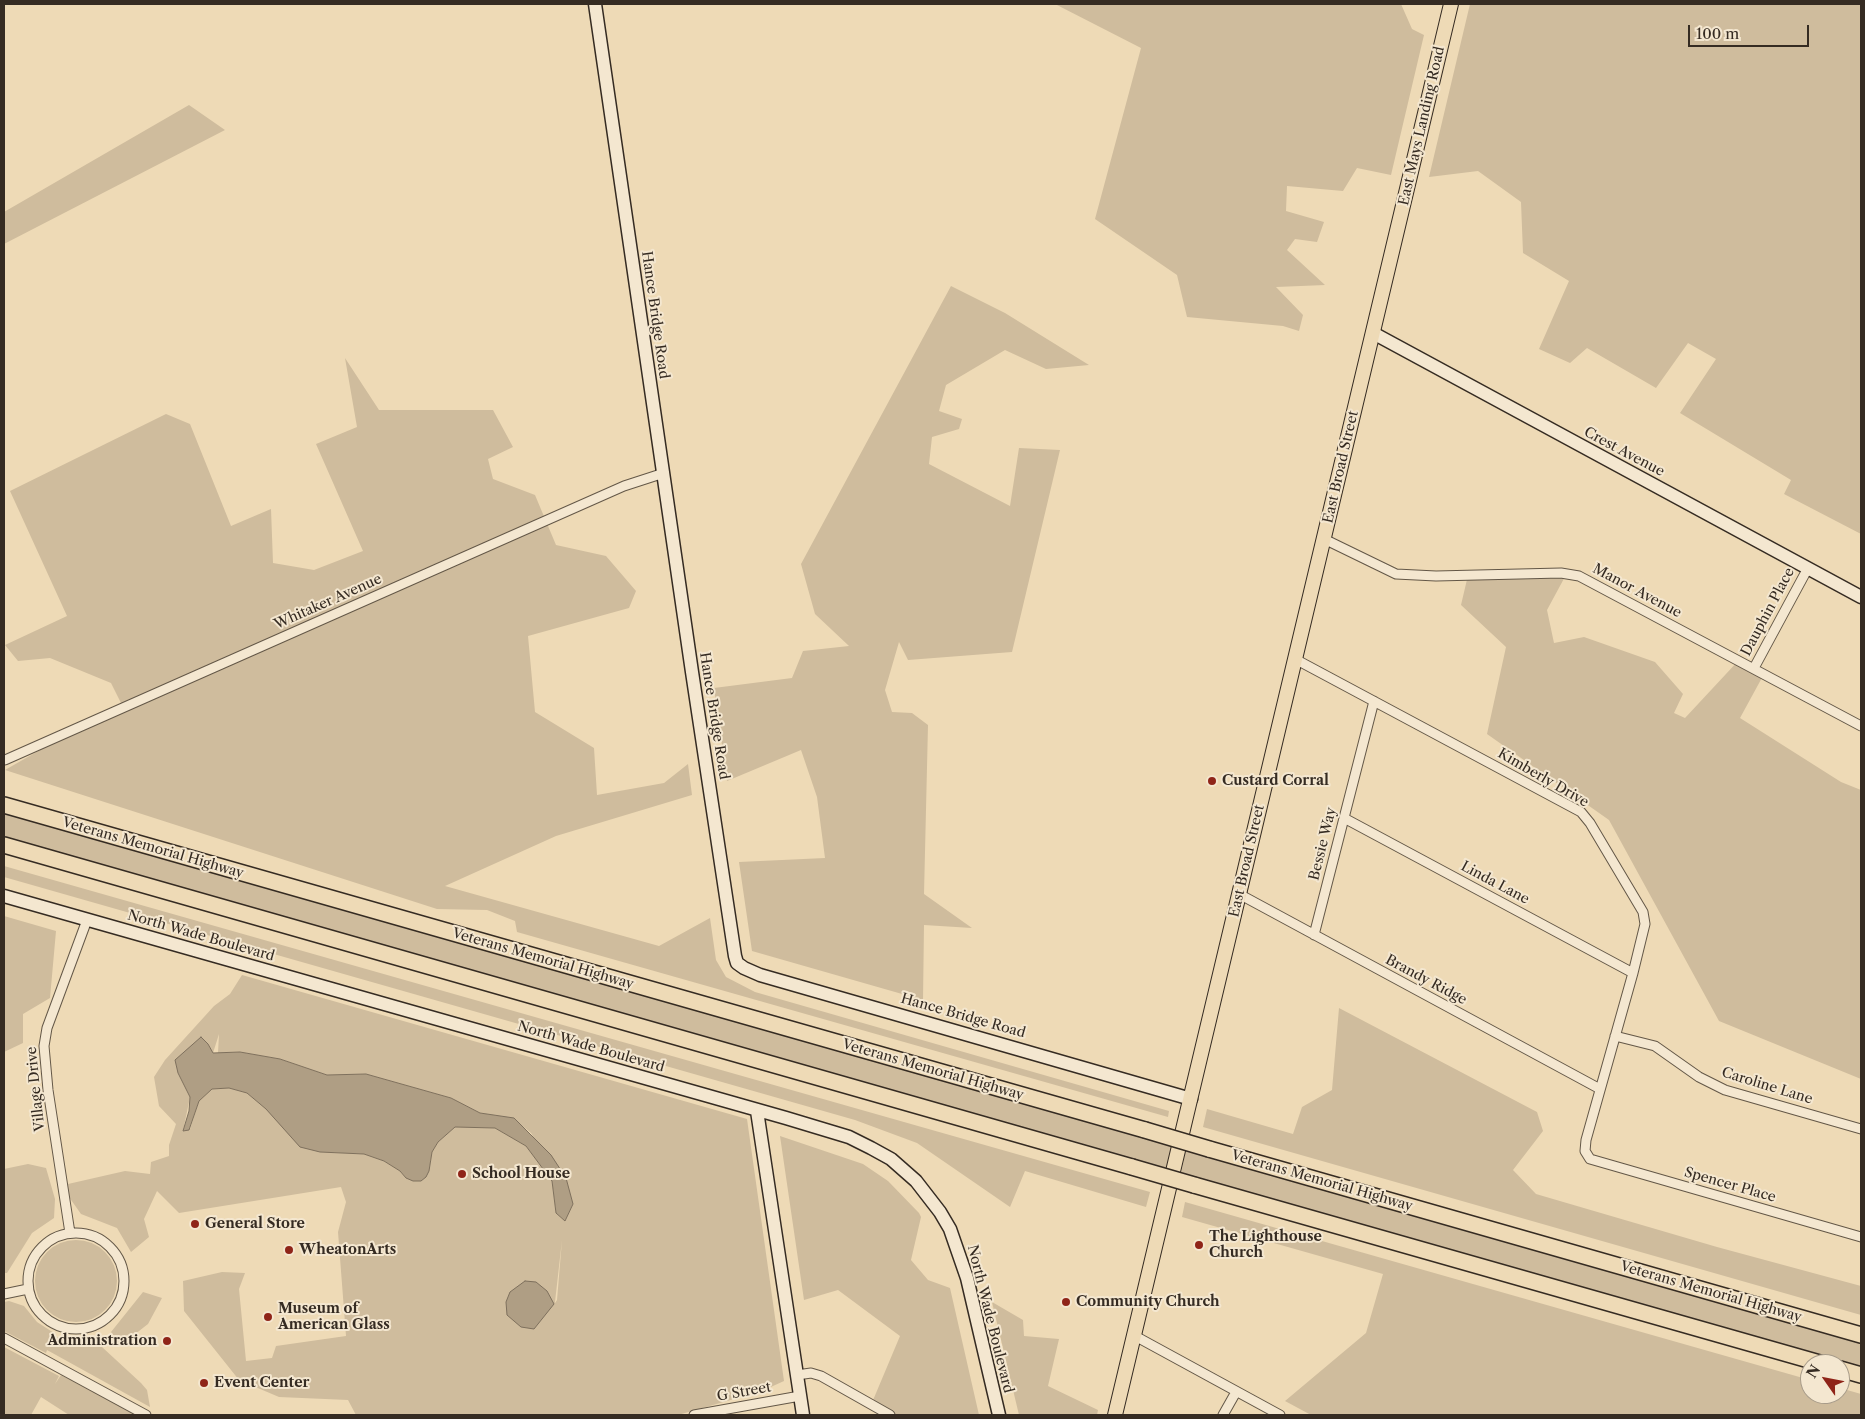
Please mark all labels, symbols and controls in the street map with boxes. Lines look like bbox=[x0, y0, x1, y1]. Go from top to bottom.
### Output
scale bar bbox=[1690, 15, 1811, 47]
text: 100 m bbox=[1696, 24, 1739, 43]
street label: East Mays Landing Road bbox=[1396, 45, 1448, 207]
street label: Hance Bridge Road bbox=[638, 250, 672, 380]
street label: East Broad Street bbox=[1320, 409, 1362, 525]
street label: Crest Avenue bbox=[1581, 424, 1667, 480]
street label: Manor Avenue bbox=[1590, 561, 1684, 621]
street label: Dauphin Place bbox=[1738, 565, 1798, 659]
street label: Whitaker Avenue bbox=[272, 571, 384, 633]
street label: Hance Bridge Road bbox=[696, 651, 732, 781]
street label: Kimberly Drive bbox=[1494, 745, 1592, 811]
place label: Custard Corral bbox=[1222, 773, 1329, 789]
marker: Custard Corral bbox=[1206, 775, 1218, 787]
street label: East Broad Street bbox=[1226, 803, 1268, 919]
street label: Bessie Way bbox=[1306, 806, 1340, 882]
street label: Veterans Memorial Highway bbox=[60, 814, 246, 882]
street label: Linda Lane bbox=[1458, 858, 1532, 908]
street label: North Wade Boulevard bbox=[126, 907, 276, 965]
street label: Veterans Memorial Highway bbox=[450, 925, 636, 993]
street label: Brandy Ridge bbox=[1382, 951, 1470, 1009]
street label: Hance Bridge Road bbox=[899, 990, 1027, 1042]
street label: North Wade Boulevard bbox=[516, 1018, 666, 1076]
street label: Veterans Memorial Highway bbox=[840, 1036, 1026, 1104]
street label: Village Drive bbox=[23, 1046, 49, 1132]
street label: Caroline Lane bbox=[1719, 1064, 1815, 1108]
street label: Veterans Memorial Highway bbox=[1229, 1147, 1415, 1215]
street label: Spencer Place bbox=[1682, 1164, 1778, 1206]
place label: School House bbox=[472, 1166, 570, 1182]
marker: School House bbox=[456, 1168, 468, 1180]
place label: General Store bbox=[205, 1216, 305, 1232]
marker: General Store bbox=[189, 1218, 201, 1230]
place label: The Lighthouse Church bbox=[1209, 1229, 1322, 1262]
marker: The Lighthouse Church bbox=[1193, 1239, 1205, 1251]
place label: WheatonArts bbox=[299, 1242, 396, 1258]
street label: North Wade Boulevard bbox=[963, 1243, 1017, 1395]
marker: WheatonArts bbox=[283, 1244, 295, 1256]
street label: Veterans Memorial Highway bbox=[1618, 1258, 1804, 1326]
place label: Community Church bbox=[1076, 1294, 1220, 1310]
marker: Community Church bbox=[1060, 1296, 1072, 1308]
place label: Museum of American Glass bbox=[278, 1301, 390, 1334]
marker: Museum of American Glass bbox=[262, 1311, 274, 1323]
place label: Administration bbox=[48, 1333, 157, 1349]
marker: Administration bbox=[161, 1335, 173, 1347]
north arrow bbox=[1800, 1354, 1850, 1404]
text: N bbox=[1802, 1361, 1824, 1381]
place label: Event Center bbox=[214, 1375, 309, 1391]
marker: Event Center bbox=[198, 1377, 210, 1389]
street label: G Street bbox=[716, 1379, 772, 1405]

